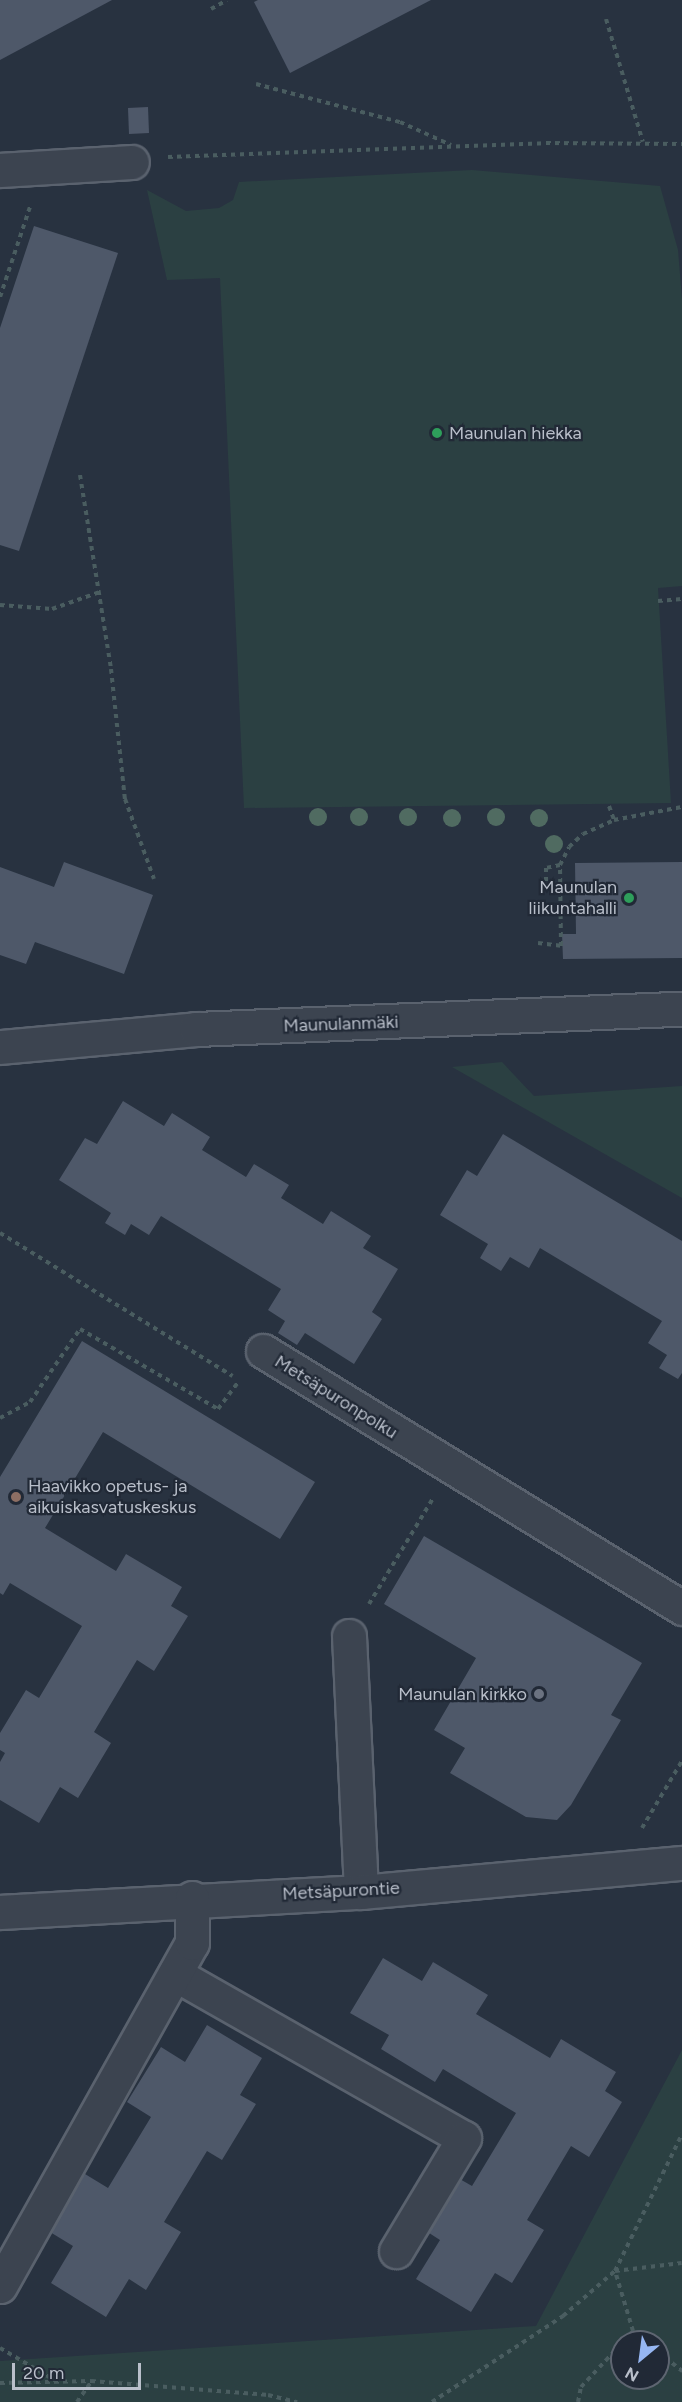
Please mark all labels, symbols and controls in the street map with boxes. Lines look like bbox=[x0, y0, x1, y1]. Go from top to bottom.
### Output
place label: Maunulan hiekka bbox=[449, 422, 582, 444]
marker: Maunulan hiekka bbox=[430, 426, 444, 440]
place label: Maunulan liikuntahalli bbox=[529, 877, 617, 920]
marker: Maunulan liikuntahalli bbox=[622, 891, 636, 905]
street label: Maunulanmäki bbox=[283, 1011, 399, 1037]
street label: Metsäpuronpolku bbox=[271, 1351, 401, 1443]
place label: Haavikko opetus- ja aikuiskasvatuskeskus bbox=[28, 1476, 196, 1518]
marker: Haavikko opetus- ja aikuiskasvatuskeskus bbox=[9, 1490, 23, 1504]
place label: Maunulan kirkko bbox=[398, 1683, 527, 1705]
marker: Maunulan kirkko bbox=[532, 1687, 546, 1701]
street label: Metsäpurontie bbox=[282, 1877, 400, 1905]
north arrow bbox=[610, 2330, 670, 2390]
scale bar bbox=[15, 2351, 144, 2389]
text: 20 m bbox=[23, 2362, 64, 2384]
text: N bbox=[622, 2363, 642, 2386]

